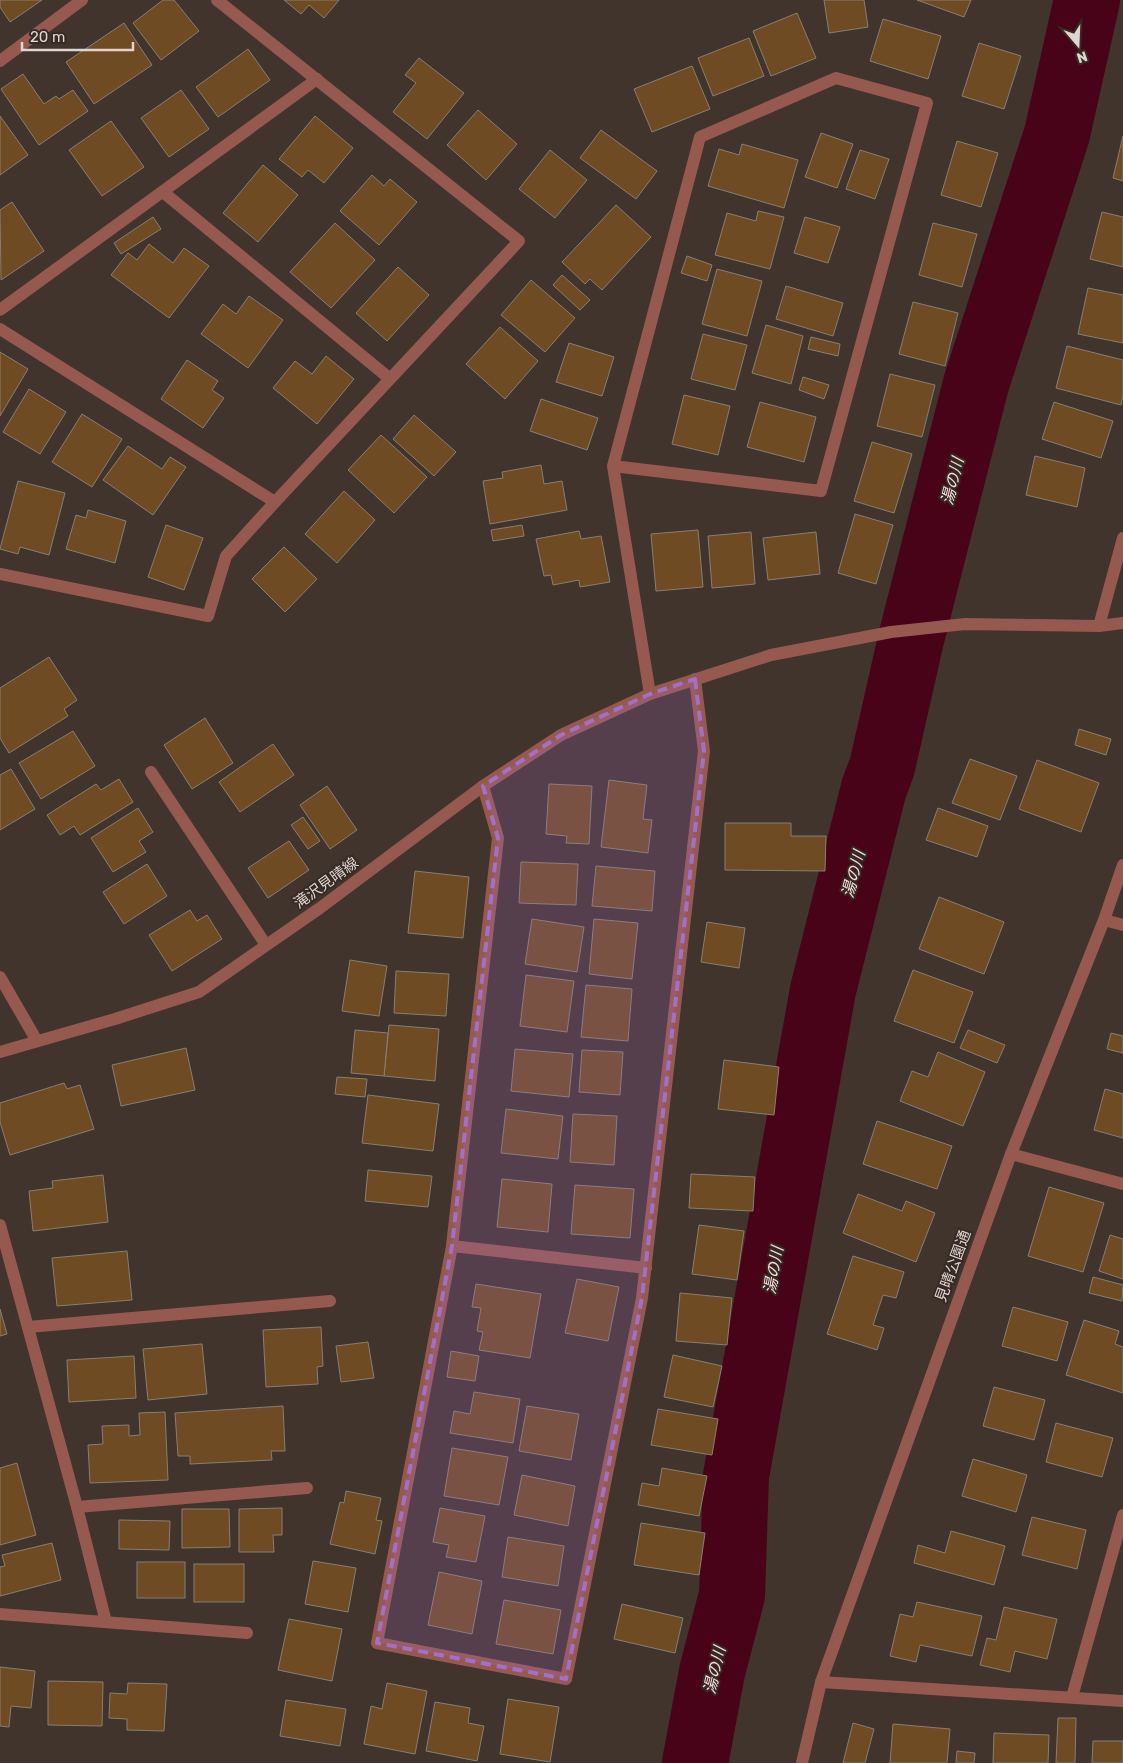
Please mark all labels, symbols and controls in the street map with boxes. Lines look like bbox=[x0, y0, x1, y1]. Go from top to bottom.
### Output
scale bar bbox=[22, 20, 134, 52]
north arrow bbox=[1053, 20, 1103, 70]
text: 20 m bbox=[30, 28, 65, 46]
text: N bbox=[1075, 47, 1090, 66]
water label: 湯の川 bbox=[937, 454, 968, 507]
water label: 湯の川 bbox=[838, 847, 869, 900]
street label: 滝沢見晴線 bbox=[290, 854, 362, 912]
street label: 見晴公園通 bbox=[932, 1228, 974, 1304]
water label: 湯の川 bbox=[760, 1243, 787, 1295]
water label: 湯の川 bbox=[700, 1643, 730, 1696]

